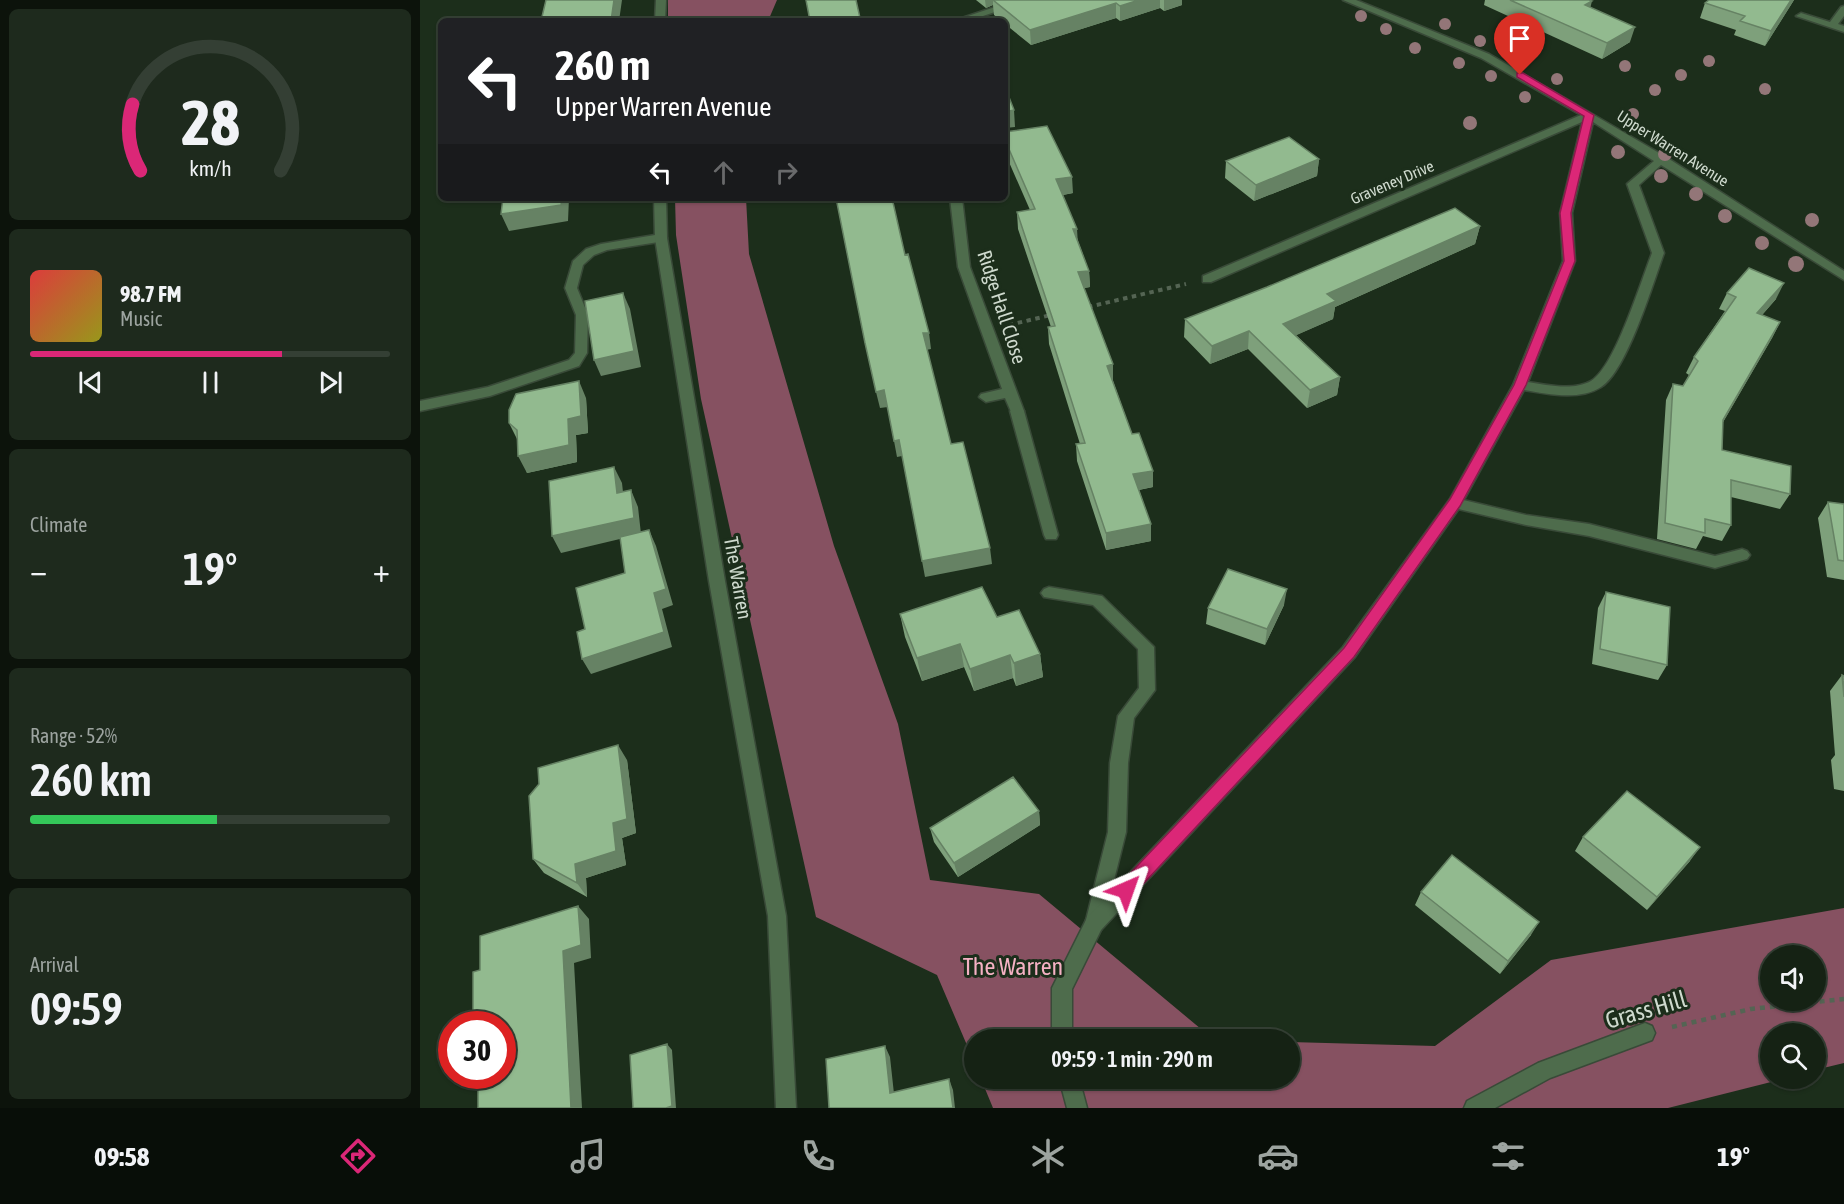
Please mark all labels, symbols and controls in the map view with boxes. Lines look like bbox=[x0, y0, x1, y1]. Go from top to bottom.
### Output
pin bbox=[1494, 13, 1545, 75]
icon: arrive bbox=[1503, 22, 1536, 55]
text: 260 m bbox=[555, 41, 650, 89]
icon: left bbox=[456, 42, 534, 120]
text: 28 bbox=[181, 88, 239, 159]
text: Upper Warren Avenue bbox=[555, 91, 772, 122]
street label: Upper Warren Avenue bbox=[1613, 106, 1732, 190]
icon: left bbox=[644, 156, 677, 189]
icon: ahead bbox=[707, 156, 740, 189]
icon: right bbox=[770, 156, 803, 189]
street label: Graveney Drive bbox=[1348, 156, 1437, 209]
text: km/h bbox=[189, 157, 231, 182]
street label: Ridge Hall Close bbox=[973, 247, 1032, 367]
text: 98.7 FM bbox=[120, 281, 182, 307]
text: Music bbox=[120, 307, 162, 330]
icon: previous bbox=[74, 366, 107, 399]
icon: pause bbox=[194, 366, 227, 399]
icon: next bbox=[314, 366, 347, 399]
text: Climate bbox=[30, 513, 87, 536]
street label: The Warren bbox=[720, 535, 757, 621]
text: 19° bbox=[183, 543, 237, 595]
text: − bbox=[30, 551, 47, 589]
text: + bbox=[373, 551, 390, 589]
text: Range · 52% bbox=[30, 724, 117, 747]
text: 260 km bbox=[30, 754, 152, 806]
position arrow bbox=[1094, 858, 1158, 922]
map controls bbox=[1760, 945, 1826, 1089]
button: sound bbox=[1760, 945, 1826, 1011]
text: Arrival bbox=[30, 953, 79, 976]
park label: The Warren bbox=[963, 953, 1063, 980]
text: 09:59 bbox=[30, 983, 123, 1035]
street label: Grass Hill bbox=[1602, 985, 1690, 1034]
speed limit sign: 30 bbox=[438, 1011, 516, 1089]
button: search bbox=[1760, 1023, 1826, 1089]
text: 09:59 · 1 min · 290 m bbox=[1051, 1046, 1213, 1072]
icon: directions bbox=[337, 1135, 379, 1177]
icon: music bbox=[567, 1135, 609, 1177]
icon: phone bbox=[797, 1135, 839, 1177]
icon: climate bbox=[1027, 1135, 1069, 1177]
icon: car bbox=[1257, 1135, 1299, 1177]
icon: filters bbox=[1487, 1135, 1529, 1177]
text: 09:58 bbox=[94, 1141, 150, 1172]
text: 19° bbox=[1717, 1141, 1750, 1172]

